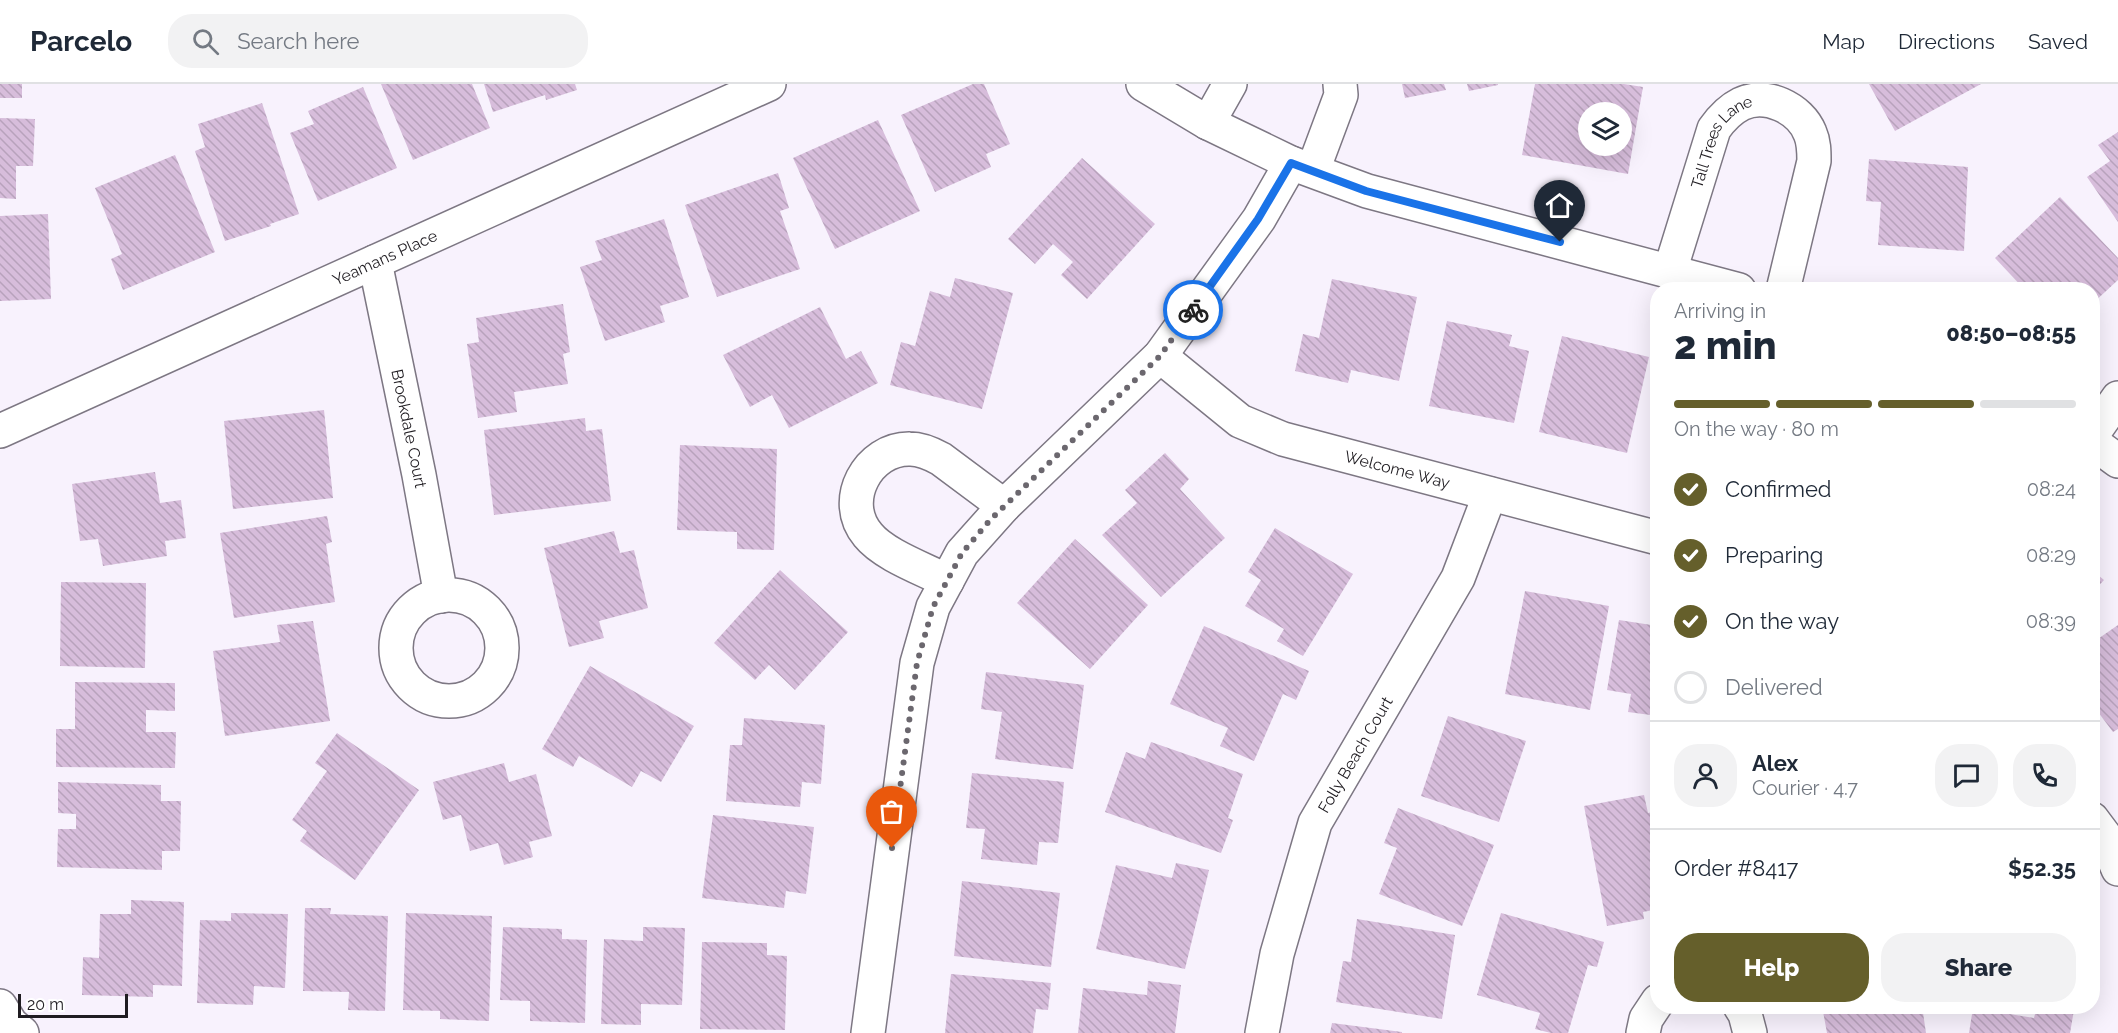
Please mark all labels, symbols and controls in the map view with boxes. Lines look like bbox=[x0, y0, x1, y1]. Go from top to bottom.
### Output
search box bbox=[168, 14, 588, 68]
text: Parcelo bbox=[30, 25, 132, 58]
icon: search bbox=[189, 25, 222, 58]
text: Search here bbox=[237, 28, 359, 54]
text: Map bbox=[1822, 29, 1865, 54]
text: Directions bbox=[1898, 29, 1995, 54]
text: Saved bbox=[2028, 29, 2088, 54]
street label: Tall Trees Lane bbox=[1687, 92, 1754, 191]
map controls bbox=[1578, 102, 1632, 156]
button: layers bbox=[1578, 102, 1632, 156]
pin bbox=[1534, 180, 1585, 242]
icon: home bbox=[1543, 189, 1576, 222]
street label: Yeamans Place bbox=[330, 226, 440, 290]
courier bbox=[1163, 280, 1223, 340]
icon: bike bbox=[1177, 294, 1210, 327]
text: Arriving in bbox=[1674, 299, 1766, 323]
text: 08:50–08:55 bbox=[1946, 320, 2076, 346]
text: 2 min bbox=[1674, 322, 1777, 368]
street label: Brookdale Court bbox=[387, 368, 430, 490]
text: On the way · 80 m bbox=[1674, 417, 1839, 441]
street label: Welcome Way bbox=[1342, 447, 1452, 493]
icon: check bbox=[1674, 473, 1707, 506]
text: Confirmed bbox=[1725, 476, 1832, 502]
text: 08:24 bbox=[2027, 477, 2076, 501]
icon: check bbox=[1674, 539, 1707, 572]
text: Preparing bbox=[1725, 542, 1823, 568]
text: 08:29 bbox=[2026, 543, 2076, 567]
icon: check bbox=[1674, 605, 1707, 638]
text: On the way bbox=[1725, 608, 1839, 634]
text: 08:39 bbox=[2026, 609, 2076, 633]
text: Delivered bbox=[1725, 674, 1823, 700]
street label: Folly Beach Court bbox=[1314, 693, 1397, 816]
button: person bbox=[1674, 744, 1737, 807]
button: chat bbox=[1935, 744, 1998, 807]
button: phone bbox=[2013, 744, 2076, 807]
text: Alex bbox=[1752, 750, 1798, 776]
text: Courier · 4.7 bbox=[1752, 776, 1858, 800]
pin bbox=[866, 786, 917, 848]
icon: bag bbox=[875, 795, 908, 828]
text: Order #8417 bbox=[1674, 855, 1798, 881]
text: $52.35 bbox=[2008, 855, 2076, 881]
button: Help bbox=[1674, 933, 1869, 1002]
button: Share bbox=[1881, 933, 2076, 1002]
scale bar bbox=[18, 991, 128, 1018]
text: 20 m bbox=[27, 995, 64, 1014]

